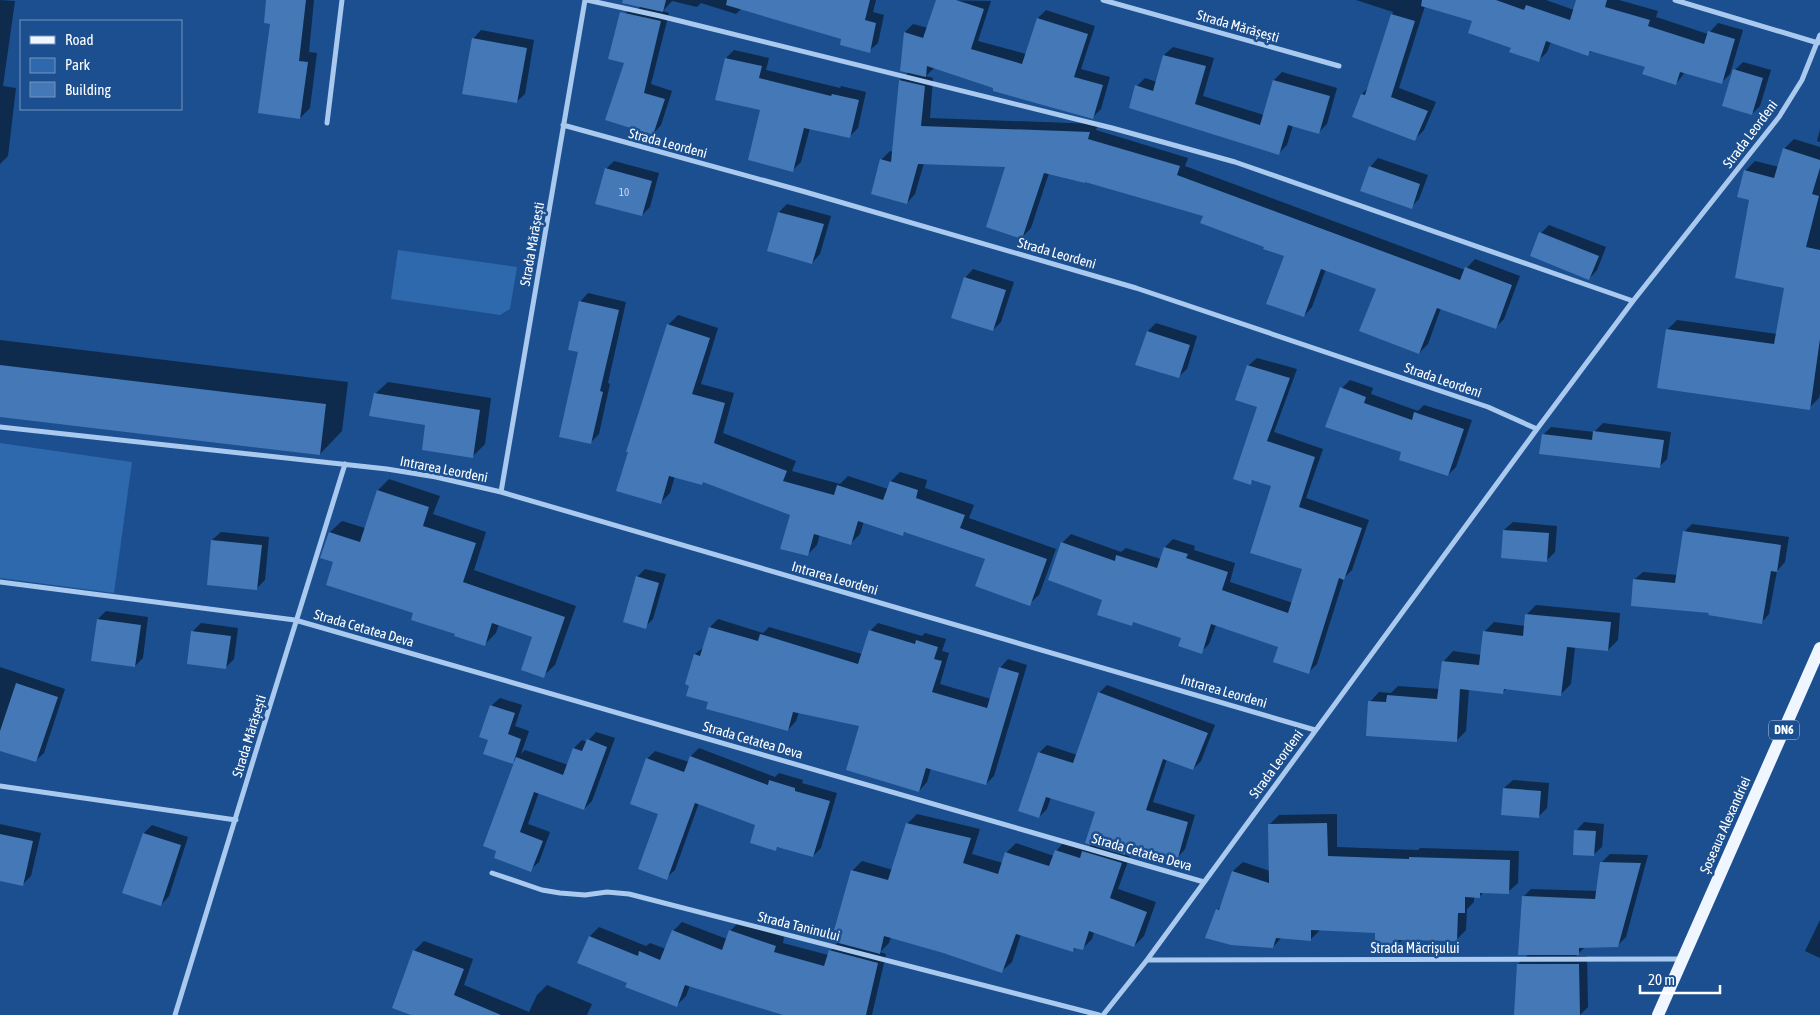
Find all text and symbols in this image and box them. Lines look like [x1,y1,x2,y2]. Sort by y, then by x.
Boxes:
street label: Strada Mărășești [1195,7,1281,45]
legend [20,20,182,110]
text: Road [65,31,94,48]
text: Park [65,56,90,73]
text: Building [65,81,111,98]
street label: Strada Leordeni [1719,97,1781,171]
street label: Strada Leordeni [627,125,709,161]
house number: 10 [619,186,629,198]
street label: Strada Mărășești [517,201,547,287]
street label: Strada Leordeni [1016,234,1098,272]
street label: Strada Leordeni [1402,359,1484,401]
street label: Intrarea Leordeni [399,453,489,485]
street label: Intrarea Leordeni [790,558,880,598]
street label: Strada Cetatea Deva [312,606,416,650]
street label: Intrarea Leordeni [1179,671,1269,711]
street label: Strada Mărășești [229,693,269,779]
street label: Strada Cetatea Deva [701,718,805,762]
road number: DN6 [1769,720,1799,740]
street label: Strada Leordeni [1246,727,1306,801]
street label: Șoseaua Alexandriei [1696,774,1754,876]
street label: Strada Cetatea Deva [1090,830,1194,874]
street label: Strada Taninului [756,908,842,944]
street label: Strada Măcrișului [1370,940,1460,956]
scale bar [1640,962,1720,994]
text: 20 m [1648,971,1675,988]

